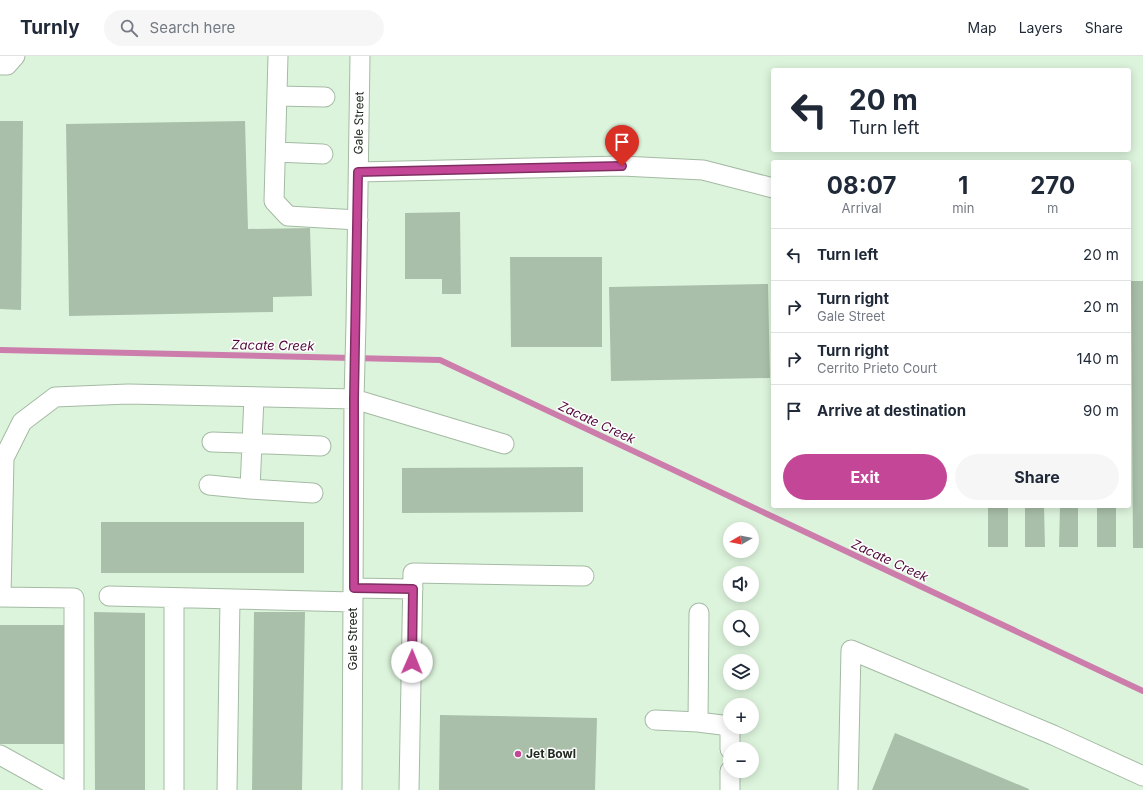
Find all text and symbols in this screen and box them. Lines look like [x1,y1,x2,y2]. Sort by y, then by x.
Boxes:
search box [104,10,384,46]
text: Turnly [20,16,80,39]
icon: search [118,17,140,39]
text: Search here [150,18,235,37]
text: Map [968,19,997,36]
text: Layers [1019,19,1063,36]
text: Share [1085,19,1123,36]
text: 20 m [849,83,918,117]
icon: left [783,84,835,136]
street label: Gale Street [350,91,367,155]
text: Turn left [849,117,919,138]
pin [605,125,639,166]
icon: arrive [611,131,633,153]
text: 08:07 [827,171,896,200]
text: 1 [958,171,968,200]
text: 270 [1030,171,1075,200]
text: Arrival [842,200,882,216]
text: min [952,200,974,216]
text: m [1047,200,1058,216]
icon: left [783,244,805,266]
text: Turn left [817,245,878,264]
text: 20 m [1083,245,1119,264]
text: Turn right [817,289,889,308]
icon: right [783,296,805,318]
text: 20 m [1083,297,1119,316]
text: Gale Street [817,308,885,324]
water label: Zacate Creek [231,336,316,354]
text: Turn right [817,341,889,360]
icon: right [783,348,805,370]
text: 140 m [1076,349,1119,368]
text: Cerrito Prieto Court [817,360,937,376]
water label: Zacate Creek [556,397,639,447]
icon: arrive [783,400,805,422]
text: Arrive at destination [817,401,966,420]
text: 90 m [1083,401,1119,420]
button: Exit [783,454,947,500]
button: Share [955,454,1119,500]
north arrow [723,522,759,558]
map controls [723,522,759,778]
water label: Zacate Creek [849,535,932,585]
button: sound [723,566,759,602]
street label: Gale Street [345,608,360,670]
button: search [723,610,759,646]
position arrow [391,641,433,683]
button: layers [723,654,759,690]
button: + [723,698,759,734]
button: − [723,742,759,778]
place label: Jet Bowl [526,746,576,761]
marker: Jet Bowl [513,749,523,759]

